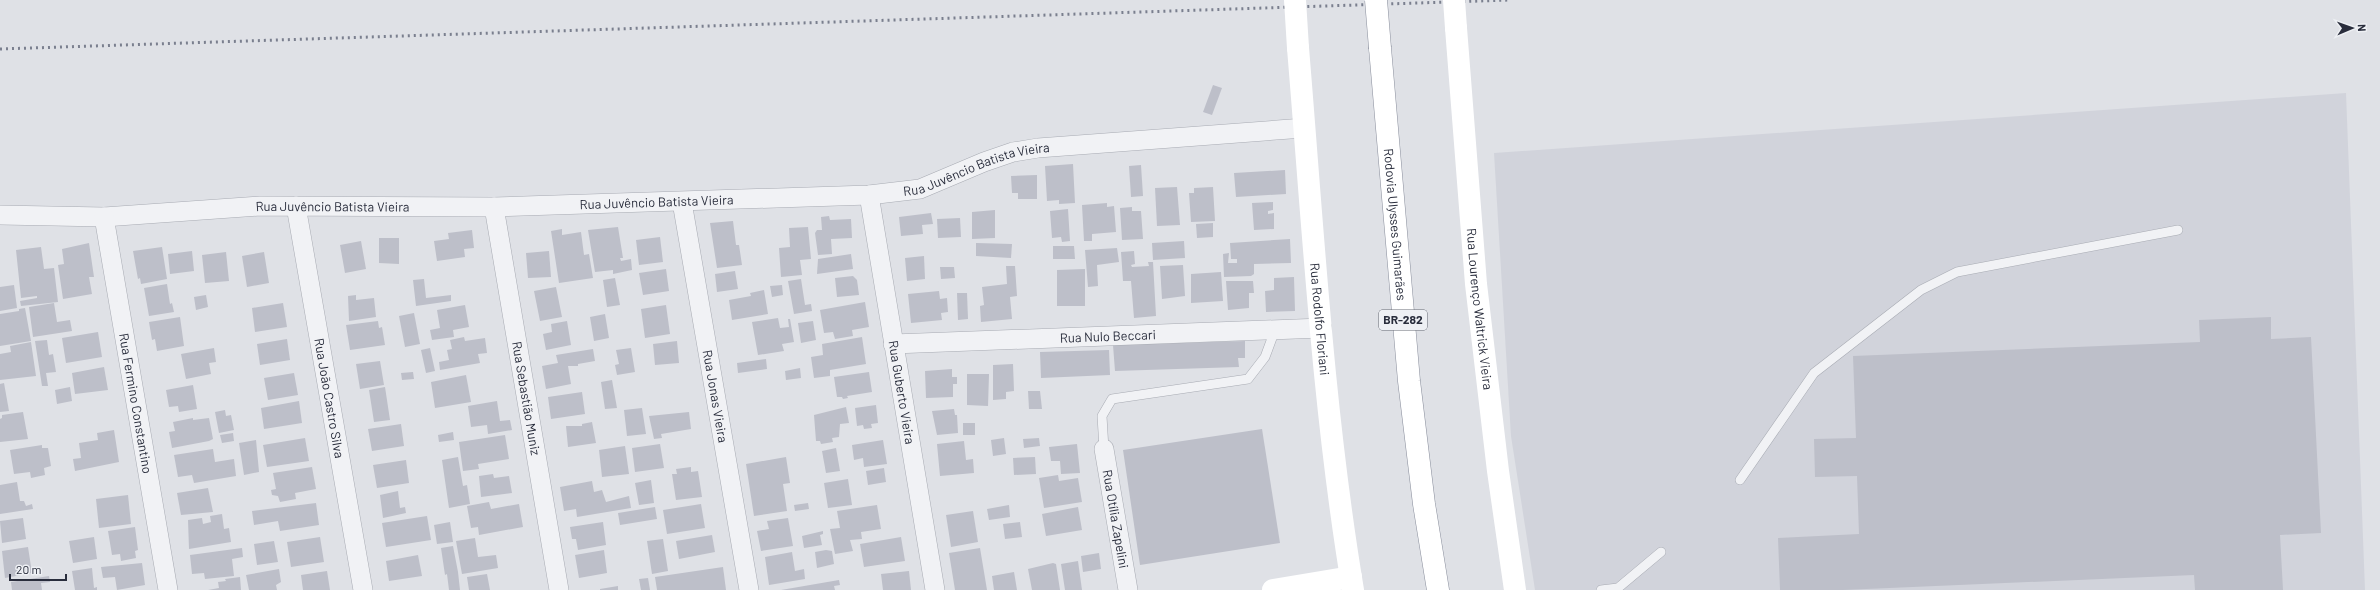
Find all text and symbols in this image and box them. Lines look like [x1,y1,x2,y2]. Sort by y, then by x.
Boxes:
north arrow [2332,8,2372,48]
text: N [2356,24,2369,32]
street label: Rua Juvêncio Batista Vieira [902,139,1050,199]
street label: Rodovia Ulysses Guimarães [1381,148,1410,301]
street label: Rua Juvêncio Batista Vieira [579,191,734,212]
street label: Rua Juvêncio Batista Vieira [255,198,410,215]
street label: Rua Lourenço Waltrick Vieira [1464,228,1496,391]
street label: Rua Rodolfo Floriani [1307,262,1333,376]
road number: BR-282 [1379,310,1427,330]
street label: Rua Nulo Beccari [1060,326,1156,346]
street label: Rua Fermino Constantino [116,332,156,475]
street label: Rua João Castro Silva [311,337,348,459]
street label: Rua Guberto Vieira [885,339,918,445]
street label: Rua Sebastião Muniz [509,340,544,457]
street label: Rua Jonas Vieira [700,348,731,444]
street label: Rua Otília Zapelini [1100,468,1132,570]
scale bar [10,556,66,582]
text: 20 m [16,562,42,576]

